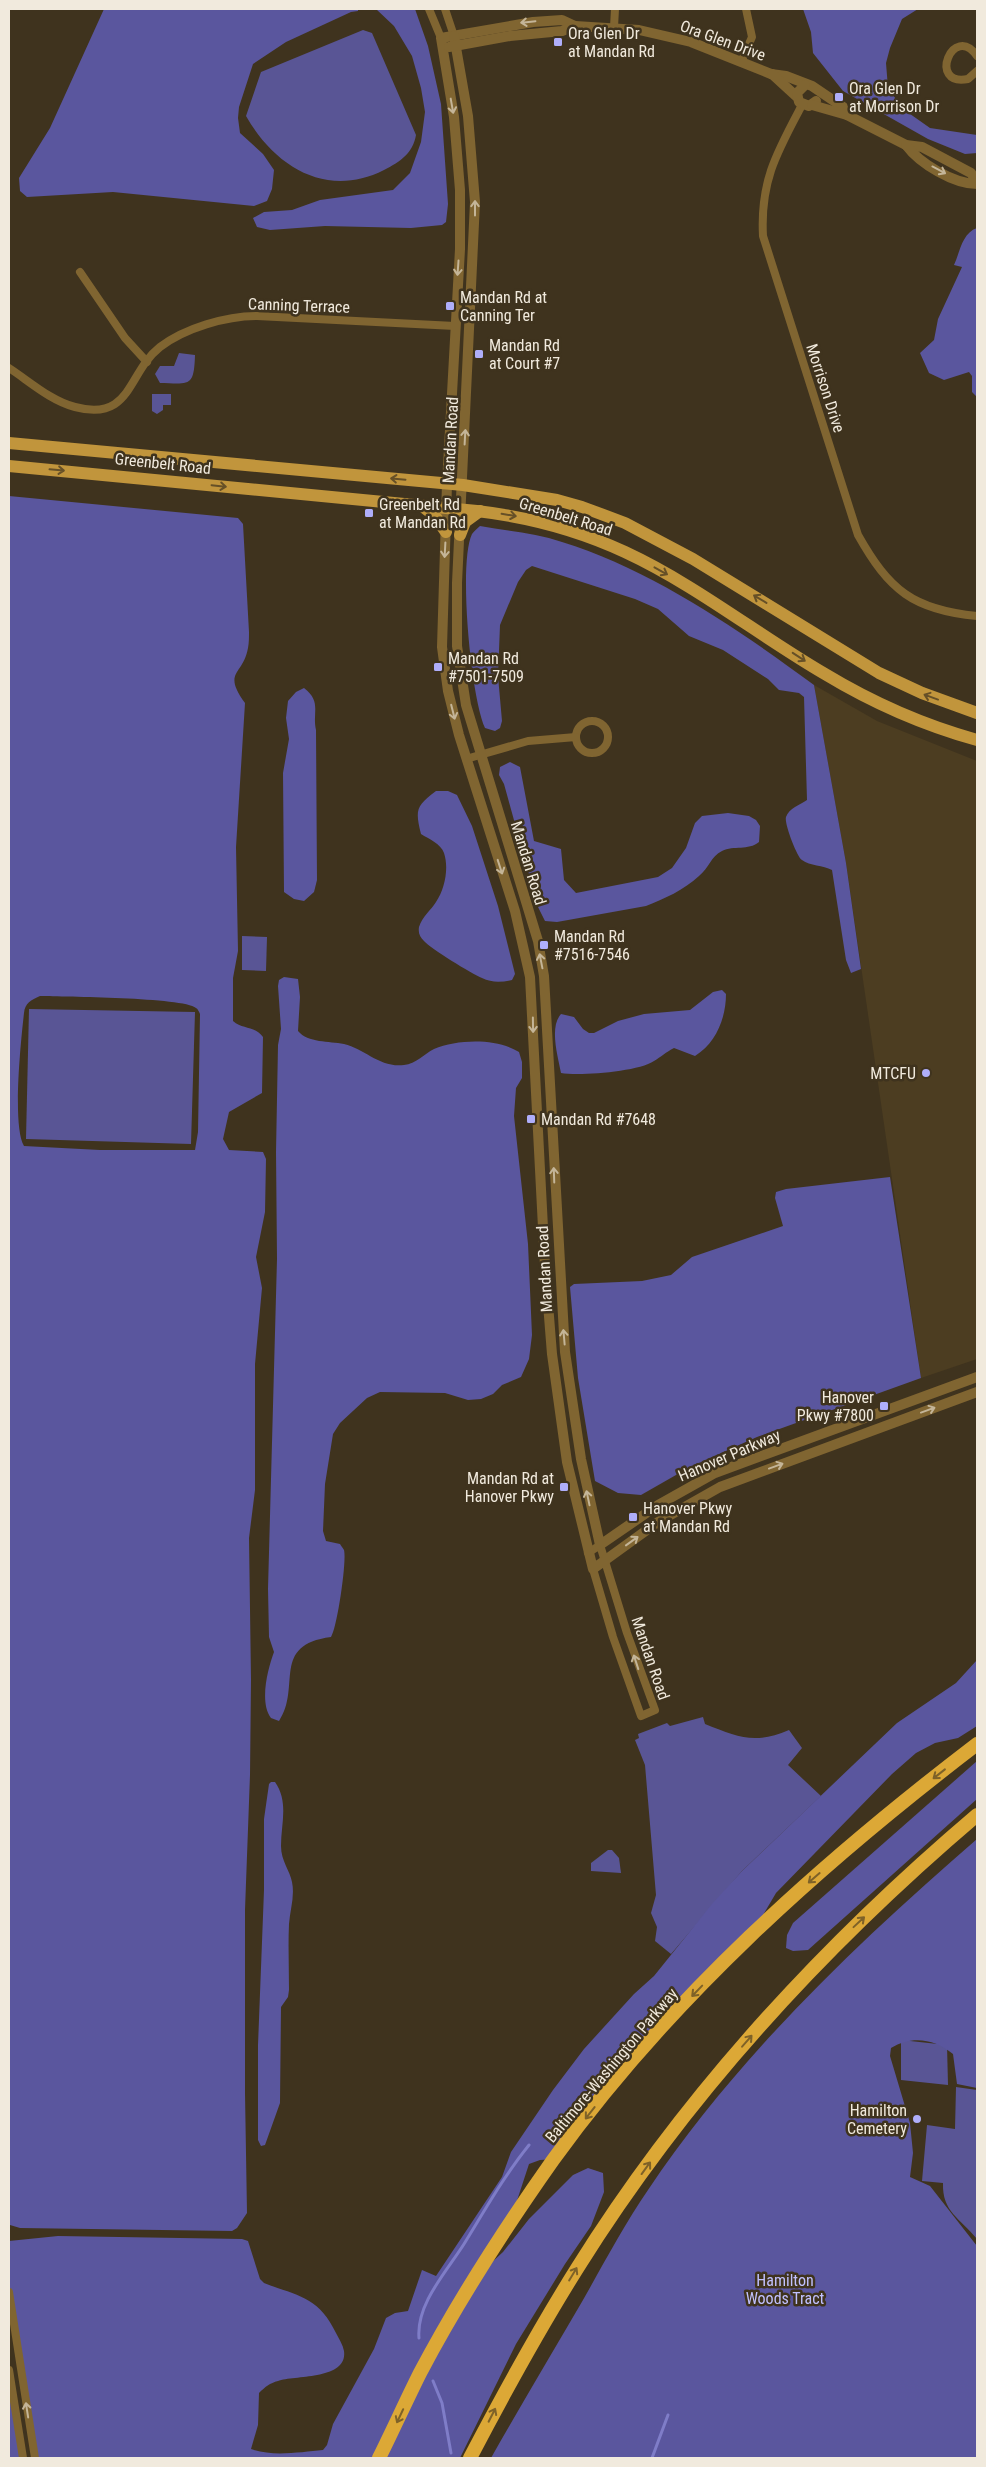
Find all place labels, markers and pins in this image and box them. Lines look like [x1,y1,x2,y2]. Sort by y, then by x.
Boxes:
place label: Ora Glen Dr at Mandan Rd [568,24,655,61]
marker: Ora Glen Dr at Mandan Rd [552,36,564,48]
place label: Ora Glen Dr at Morrison Dr [849,79,939,116]
marker: Ora Glen Dr at Morrison Dr [833,91,845,103]
place label: Mandan Rd at Canning Ter [460,288,547,325]
marker: Mandan Rd at Canning Ter [444,300,456,312]
place label: Mandan Rd at Court #7 [489,336,560,373]
marker: Mandan Rd at Court #7 [473,348,485,360]
place label: Greenbelt Rd at Mandan Rd [379,495,466,532]
marker: Greenbelt Rd at Mandan Rd [363,507,375,519]
place label: Mandan Rd #7501-7509 [448,649,524,686]
marker: Mandan Rd #7501-7509 [432,661,444,673]
place label: Mandan Rd #7516-7546 [554,927,630,964]
marker: Mandan Rd #7516-7546 [538,939,550,951]
place label: MTCFU [870,1064,916,1083]
marker: MTCFU [920,1067,932,1079]
place label: Mandan Rd #7648 [541,1110,656,1129]
marker: Mandan Rd #7648 [525,1113,537,1125]
place label: Hanover Pkwy #7800 [797,1388,874,1425]
marker: Hanover Pkwy #7800 [878,1400,890,1412]
place label: Mandan Rd at Hanover Pkwy [465,1469,554,1506]
marker: Mandan Rd at Hanover Pkwy [558,1481,570,1493]
place label: Hanover Pkwy at Mandan Rd [643,1499,733,1536]
marker: Hanover Pkwy at Mandan Rd [627,1511,639,1523]
place label: Hamilton Cemetery [847,2101,907,2138]
marker: Hamilton Cemetery [911,2113,923,2125]

